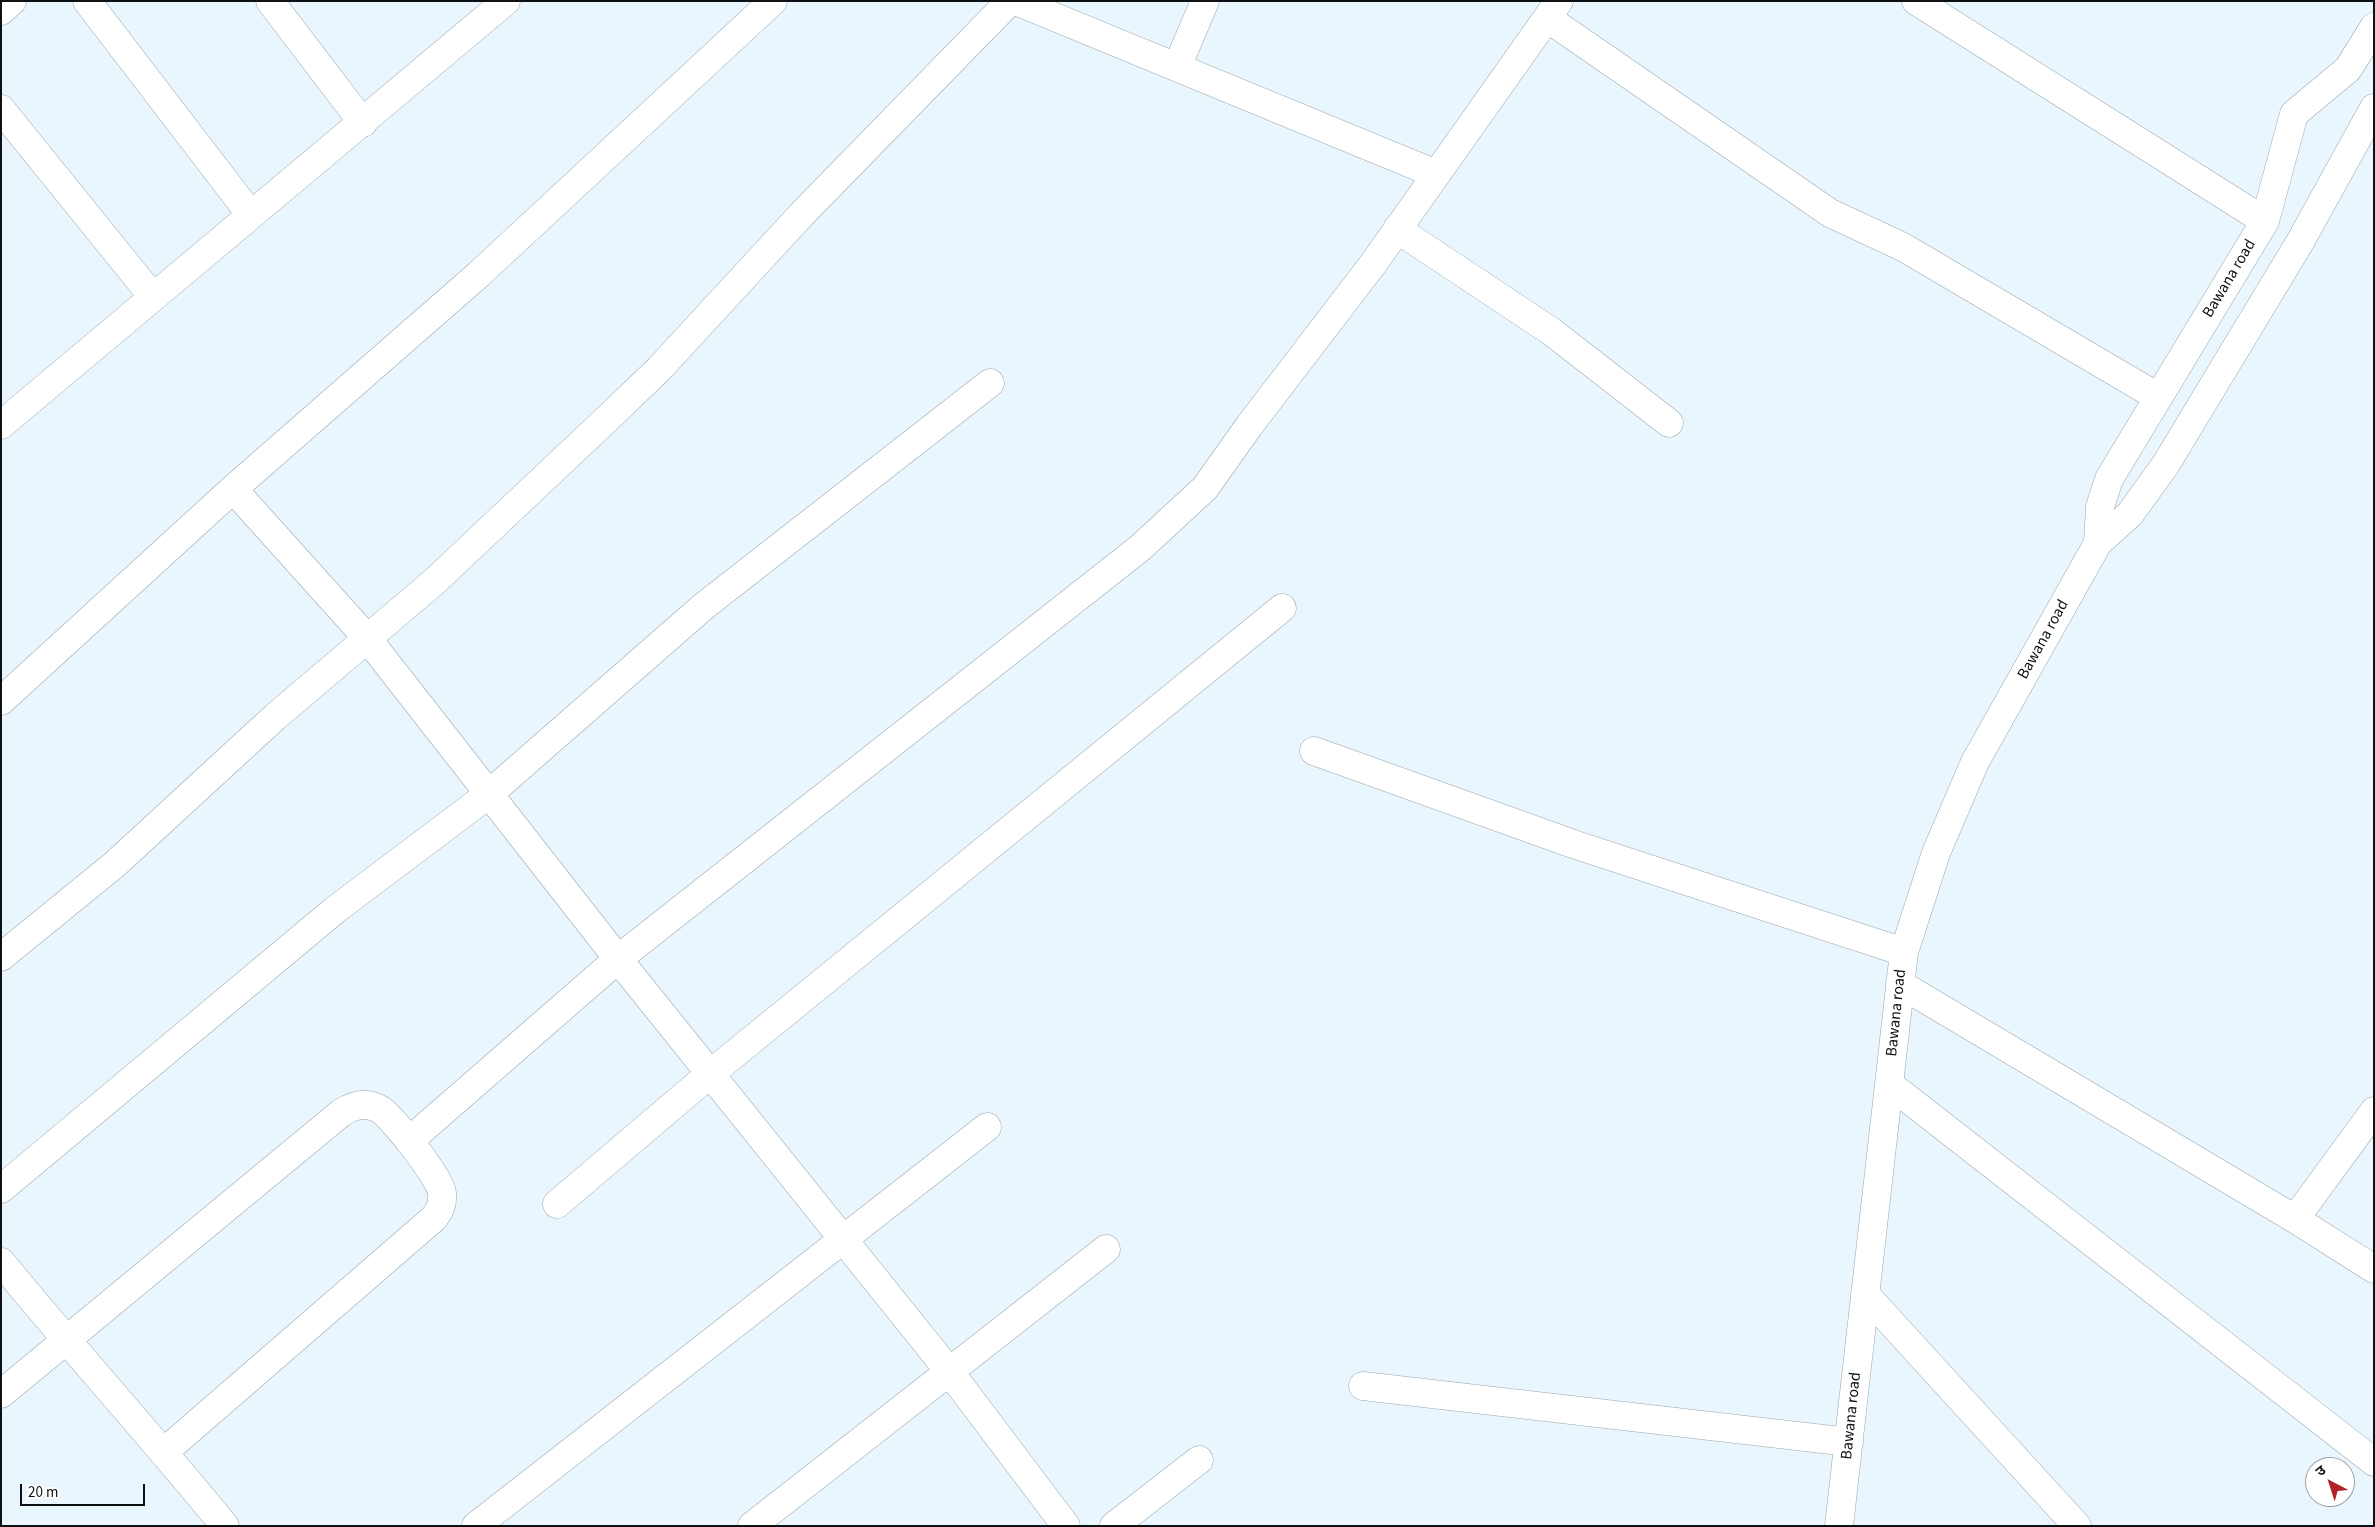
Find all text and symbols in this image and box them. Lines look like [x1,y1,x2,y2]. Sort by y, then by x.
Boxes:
street label: Bawana road [2199,236,2261,322]
street label: Bawana road [2014,597,2074,683]
street label: Bawana road [1883,968,1911,1058]
street label: Bawana road [1838,1371,1866,1461]
north arrow [2305,1457,2355,1507]
text: उ [2311,1461,2331,1482]
scale bar [22,1474,148,1506]
text: 20 m [28,1482,58,1503]

